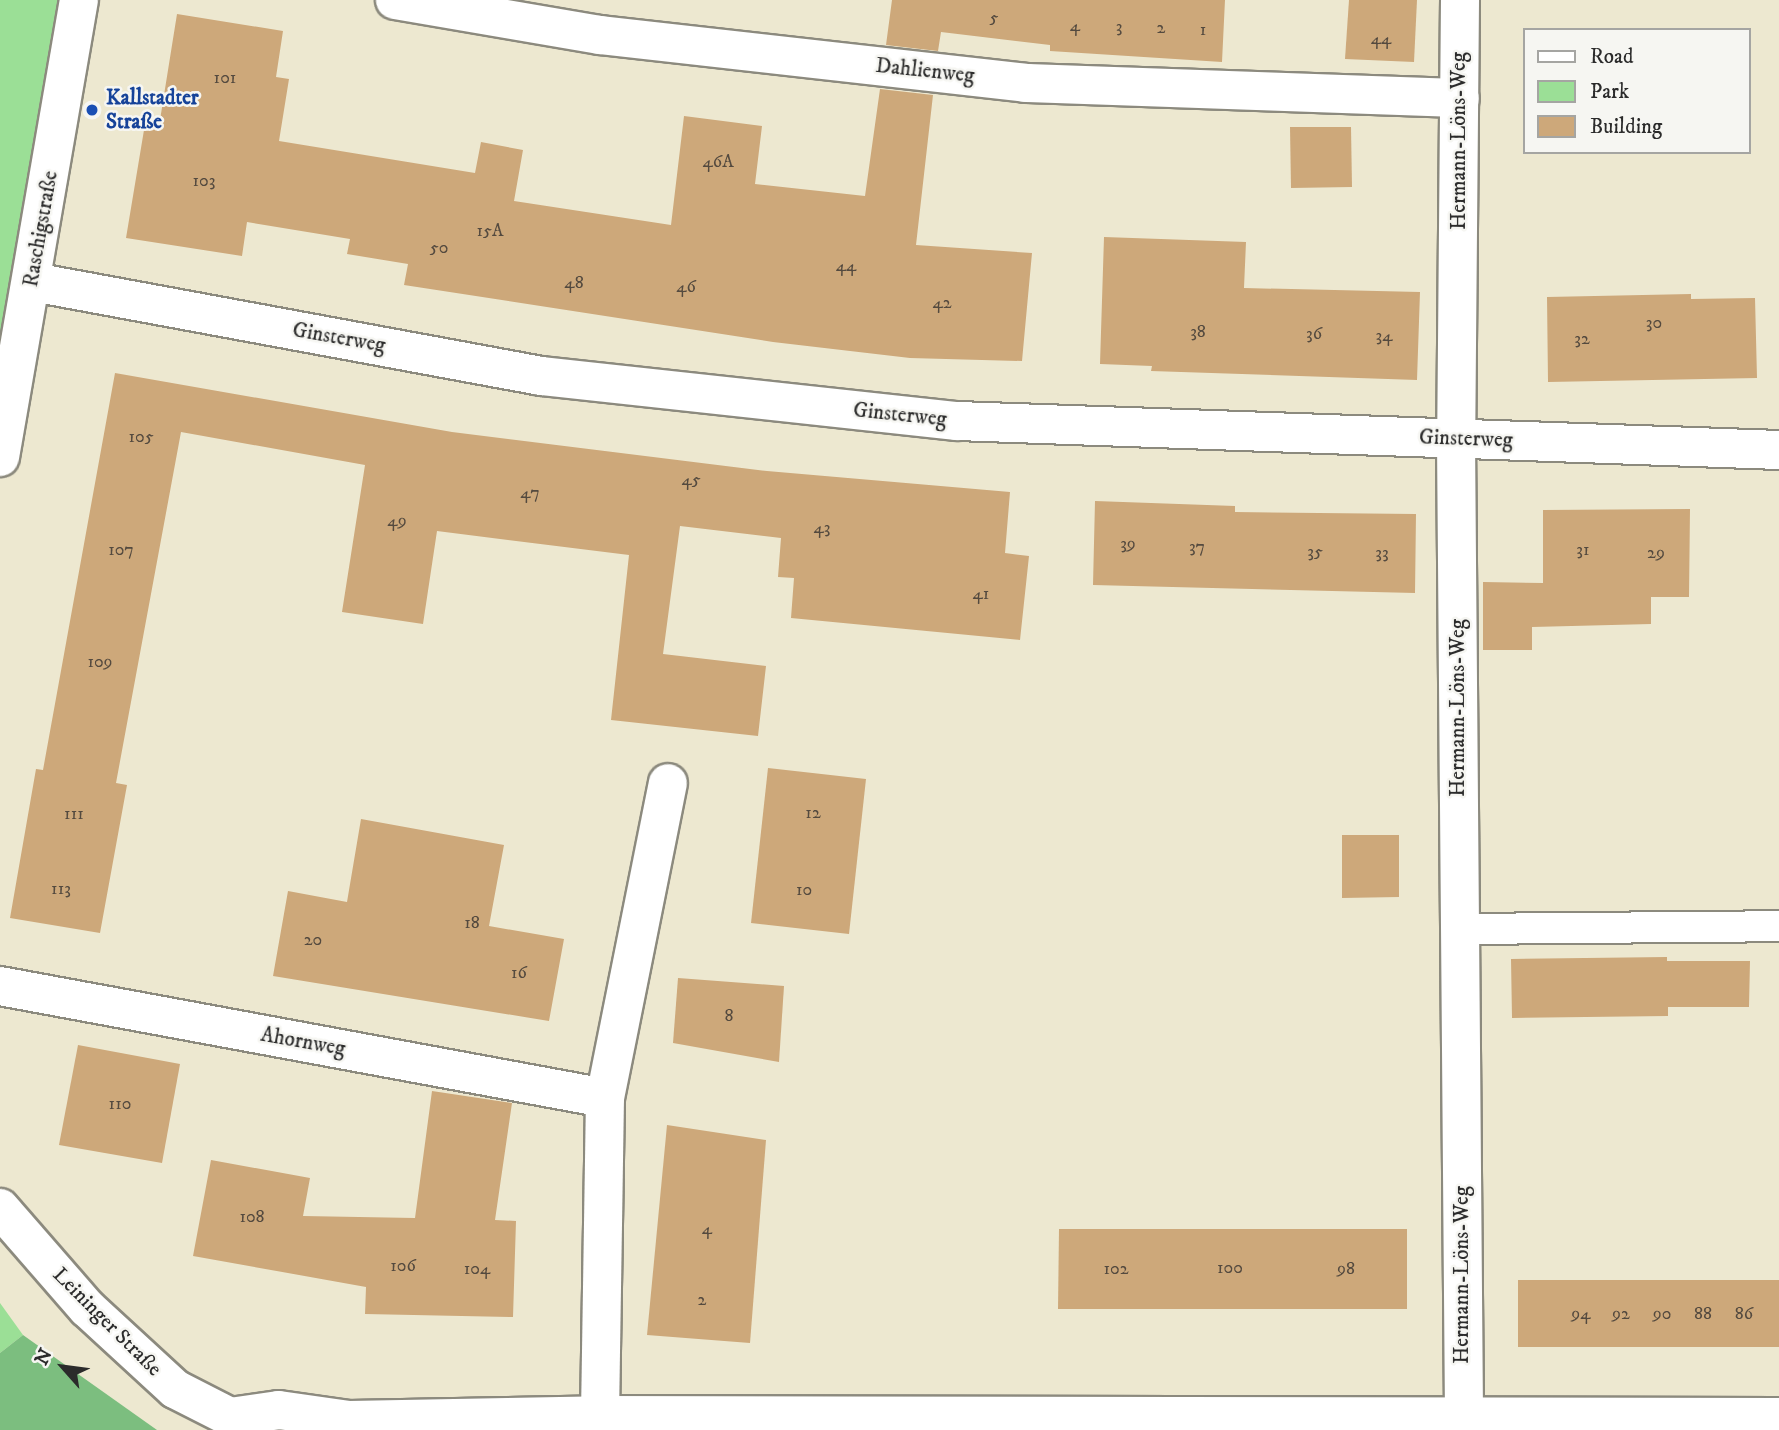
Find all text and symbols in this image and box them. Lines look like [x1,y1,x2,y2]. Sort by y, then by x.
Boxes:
house number: 5 [990,7,998,29]
house number: 4 [1070,15,1080,37]
house number: 3 [1116,16,1122,38]
house number: 2 [1157,17,1165,39]
house number: 1 [1200,19,1206,41]
house number: 44 [1371,28,1391,50]
legend [1524,28,1751,154]
text: Road [1590,44,1634,70]
street label: Hermann-Löns-Weg [1446,52,1472,230]
street label: Dahlienweg [874,53,976,89]
house number: 101 [214,67,236,89]
text: Park [1590,79,1629,105]
place label: Kallstadter Straße [106,85,199,135]
marker: Kallstadter Straße [84,102,100,118]
text: Building [1590,114,1662,140]
house number: 46A [702,151,734,173]
street label: Raschigstraße [18,169,64,289]
house number: 103 [193,170,215,192]
house number: 15A [477,220,503,242]
house number: 50 [430,237,448,259]
house number: 44 [836,255,856,277]
house number: 48 [564,272,584,294]
house number: 46 [676,276,696,298]
house number: 42 [932,292,952,314]
house number: 30 [1646,312,1662,334]
street label: Ginsterweg [291,317,387,359]
house number: 38 [1190,321,1206,343]
house number: 36 [1306,323,1322,345]
house number: 34 [1375,325,1393,347]
house number: 32 [1574,328,1590,350]
street label: Ginsterweg [852,398,948,432]
street label: Ginsterweg [1419,425,1513,453]
house number: 105 [128,426,154,448]
house number: 45 [681,469,701,491]
house number: 47 [520,482,540,504]
house number: 49 [387,510,407,532]
house number: 43 [813,517,831,539]
house number: 39 [1120,533,1136,555]
house number: 37 [1189,536,1205,558]
house number: 107 [108,539,134,561]
house number: 31 [1576,539,1590,561]
house number: 35 [1307,541,1323,563]
house number: 33 [1375,542,1389,564]
house number: 29 [1647,542,1665,564]
house number: 41 [973,583,989,605]
street label: Hermann-Löns-Weg [1445,619,1471,797]
house number: 109 [87,651,113,673]
house number: 12 [805,802,821,824]
house number: 111 [64,803,84,825]
house number: 113 [51,878,71,900]
house number: 10 [796,879,812,901]
house number: 18 [464,912,480,934]
house number: 20 [304,929,322,951]
house number: 16 [511,962,527,984]
house number: 8 [724,1005,734,1027]
street label: Ahornweg [259,1022,347,1062]
house number: 110 [109,1093,131,1115]
street label: Hermann-Löns-Weg [1449,1186,1475,1364]
house number: 108 [239,1206,265,1228]
house number: 4 [702,1218,712,1240]
house number: 106 [390,1255,416,1277]
house number: 100 [1217,1257,1243,1279]
house number: 104 [464,1258,490,1280]
house number: 102 [1103,1258,1129,1280]
house number: 98 [1337,1258,1355,1280]
street label: Leininger Straße [47,1262,167,1382]
house number: 2 [698,1289,706,1311]
house number: 94 [1571,1303,1591,1325]
house number: 92 [1612,1303,1630,1325]
house number: 90 [1653,1303,1671,1325]
house number: 88 [1694,1303,1712,1325]
house number: 86 [1735,1303,1753,1325]
north arrow [28,1332,98,1402]
text: N [30,1345,58,1369]

